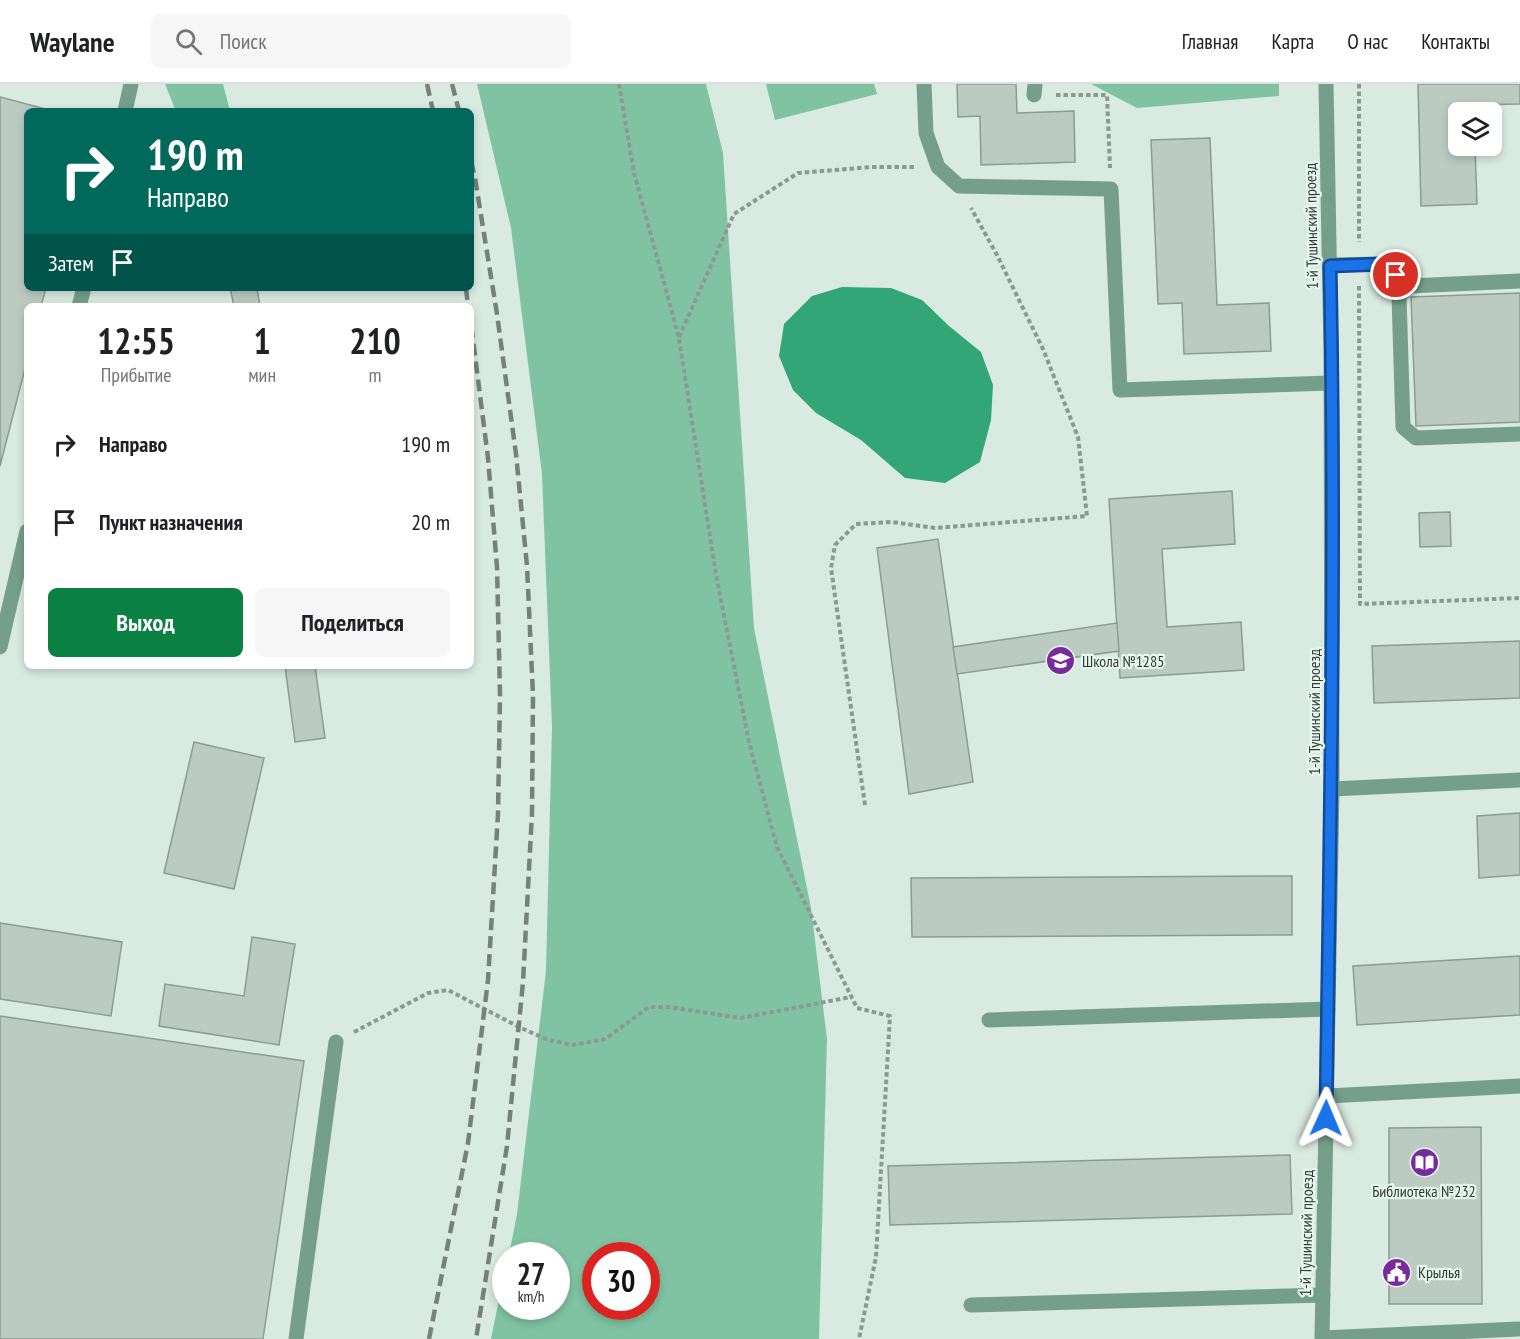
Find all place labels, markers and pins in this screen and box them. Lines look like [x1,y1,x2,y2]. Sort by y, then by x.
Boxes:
pin [1370,249,1421,300]
school or university icon: Школа №1285 [1045,645,1077,677]
place label: Школа №1285 [1082,651,1164,671]
library icon: Библиотека №232 [1408,1147,1440,1179]
place label: Библиотека №232 [1372,1181,1476,1201]
public building icon: Крылья [1381,1256,1413,1288]
place label: Крылья [1418,1262,1460,1282]

